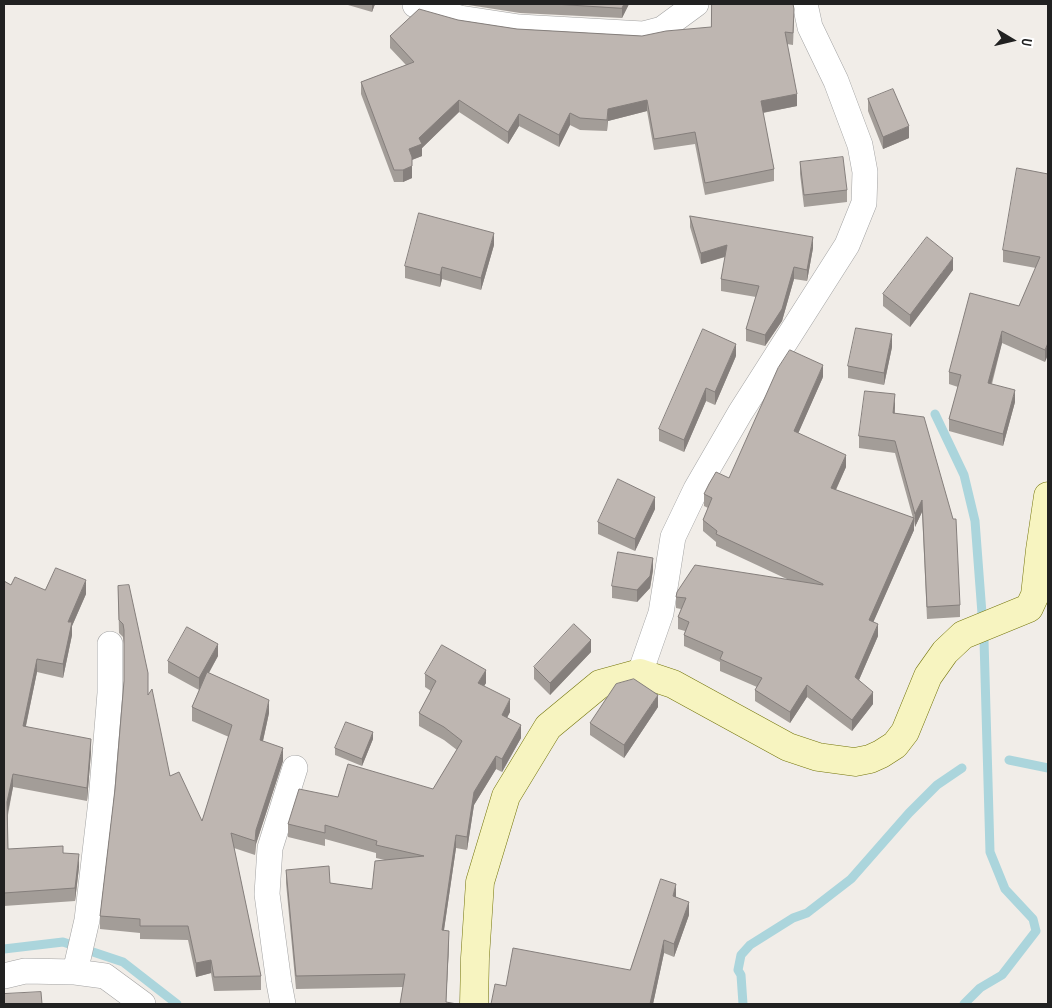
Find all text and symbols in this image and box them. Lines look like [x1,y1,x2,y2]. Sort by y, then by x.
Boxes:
north arrow [987,15,1037,65]
text: U [1017,37,1036,47]

